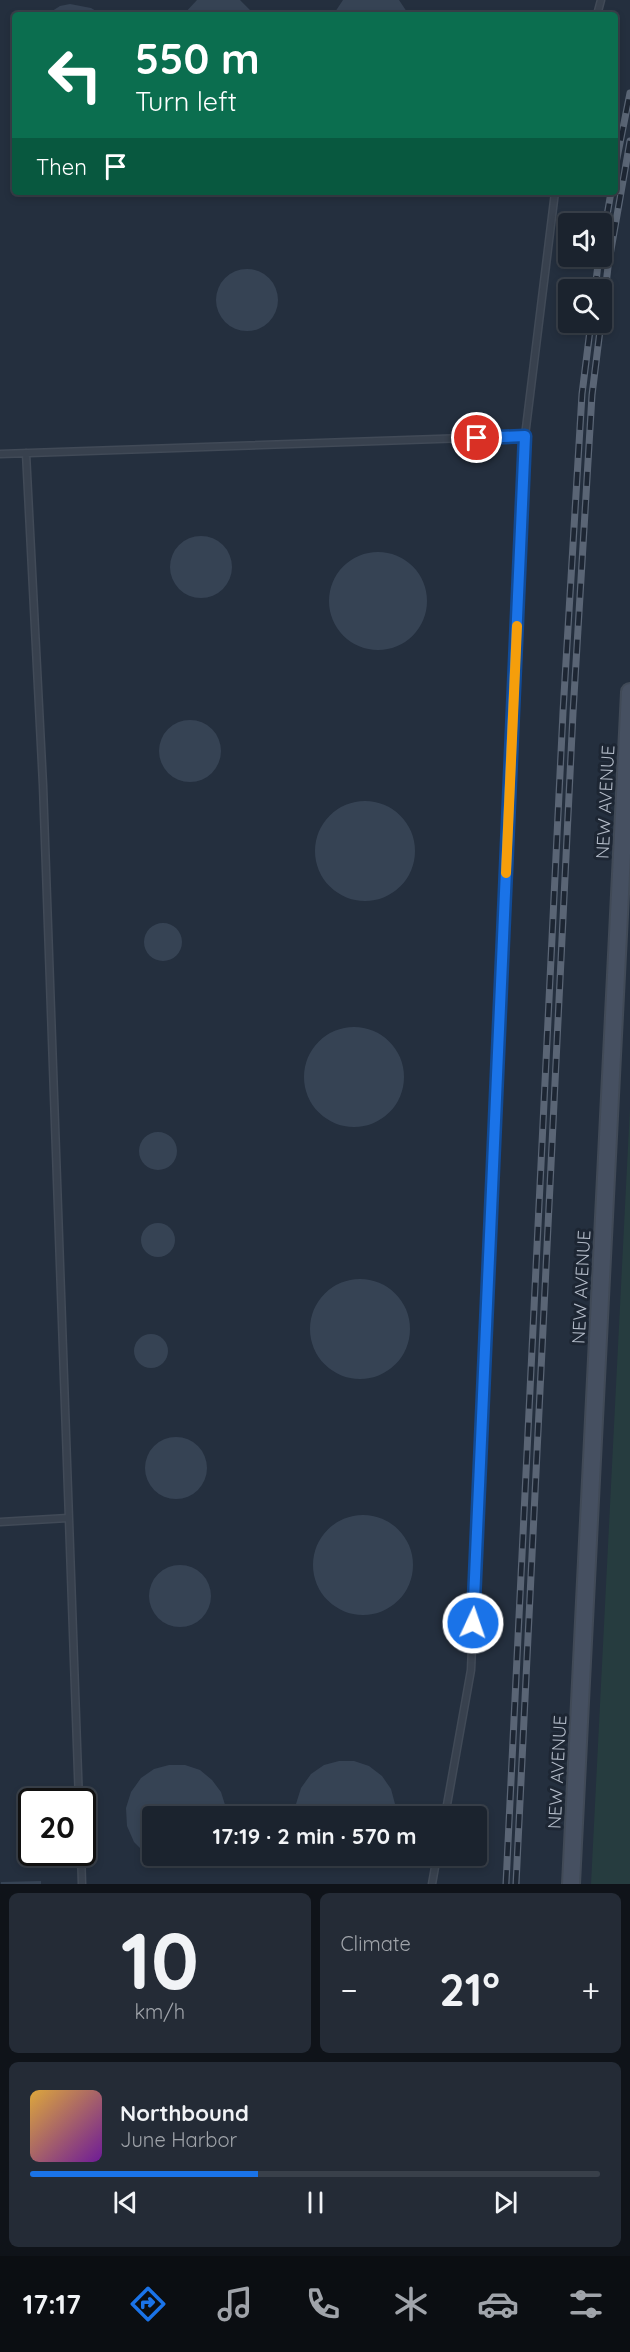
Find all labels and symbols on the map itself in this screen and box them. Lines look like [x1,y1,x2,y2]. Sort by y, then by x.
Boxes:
pin [451,412,502,463]
street label: NEW AVENUE [591,744,619,860]
street label: NEW AVENUE [567,1229,595,1345]
position arrow [441,1591,505,1655]
street label: NEW AVENUE [543,1714,571,1830]
speed limit sign: 20 [18,1788,96,1866]

